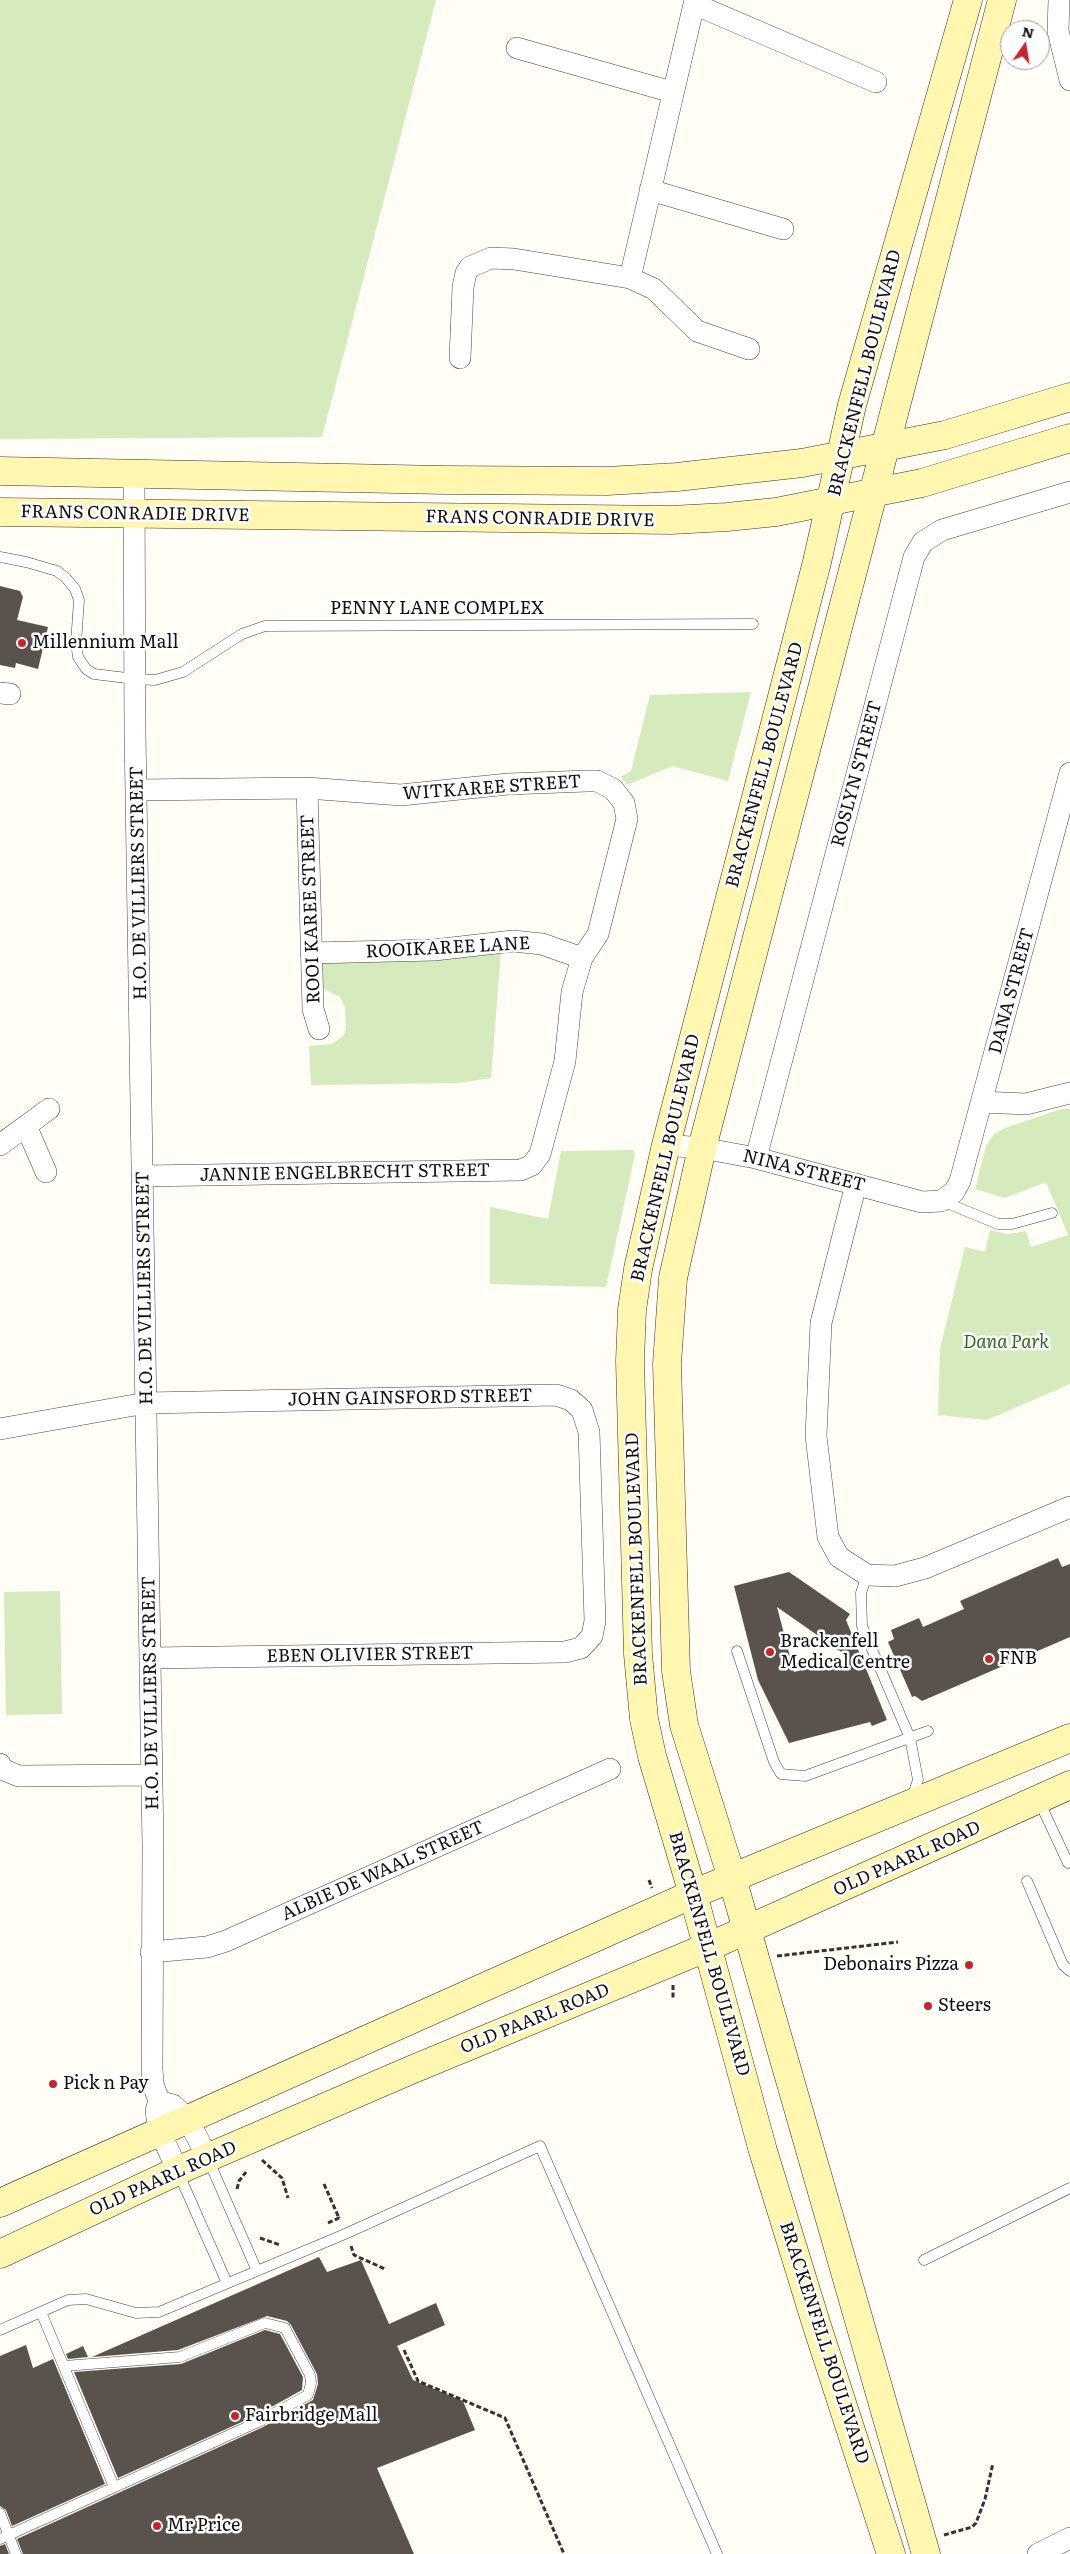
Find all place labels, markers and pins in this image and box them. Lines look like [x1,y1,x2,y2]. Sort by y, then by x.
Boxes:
place label: Millennium Mall [32,632,178,654]
marker: Millennium Mall [16,637,28,649]
place label: Brackenfell Medical Centre [780,1631,910,1674]
marker: Brackenfell Medical Centre [764,1646,776,1658]
place label: FNB [999,1648,1037,1670]
marker: FNB [983,1653,995,1665]
place label: Debonairs Pizza [823,1954,959,1976]
marker: Debonairs Pizza [963,1959,975,1971]
place label: Steers [938,1995,991,2017]
marker: Steers [922,2000,934,2012]
place label: Pick n Pay [63,2073,149,2095]
marker: Pick n Pay [47,2078,59,2090]
place label: Fairbridge Mall [245,2405,378,2427]
marker: Fairbridge Mall [229,2410,241,2422]
place label: Mr Price [167,2515,240,2537]
marker: Mr Price [151,2520,163,2532]

